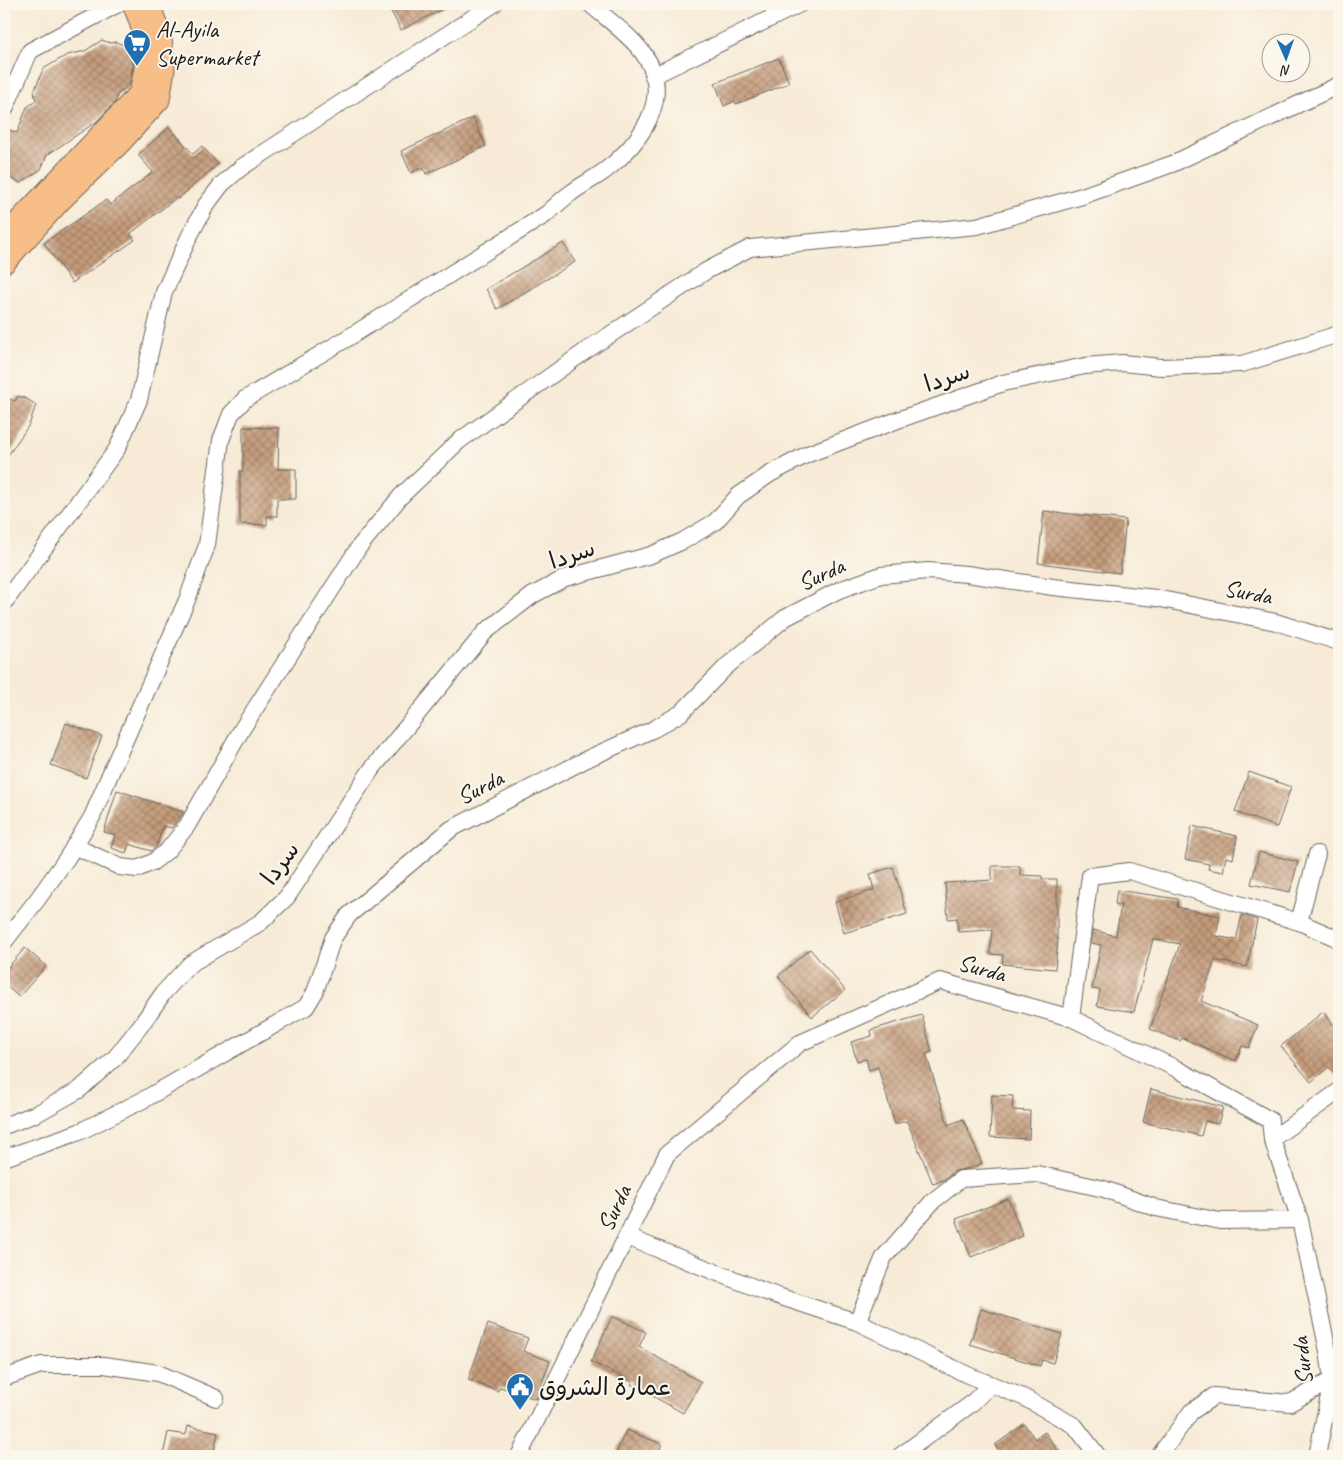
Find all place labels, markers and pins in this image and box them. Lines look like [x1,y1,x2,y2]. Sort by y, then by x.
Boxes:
place label: Al-Ayila Supermarket [156,14,261,72]
supermarket icon: Al-Ayila Supermarket [122,28,152,67]
public building icon: عمارة الشروق [505,1372,535,1411]
place label: عمارة الشروق [539,1372,672,1402]

